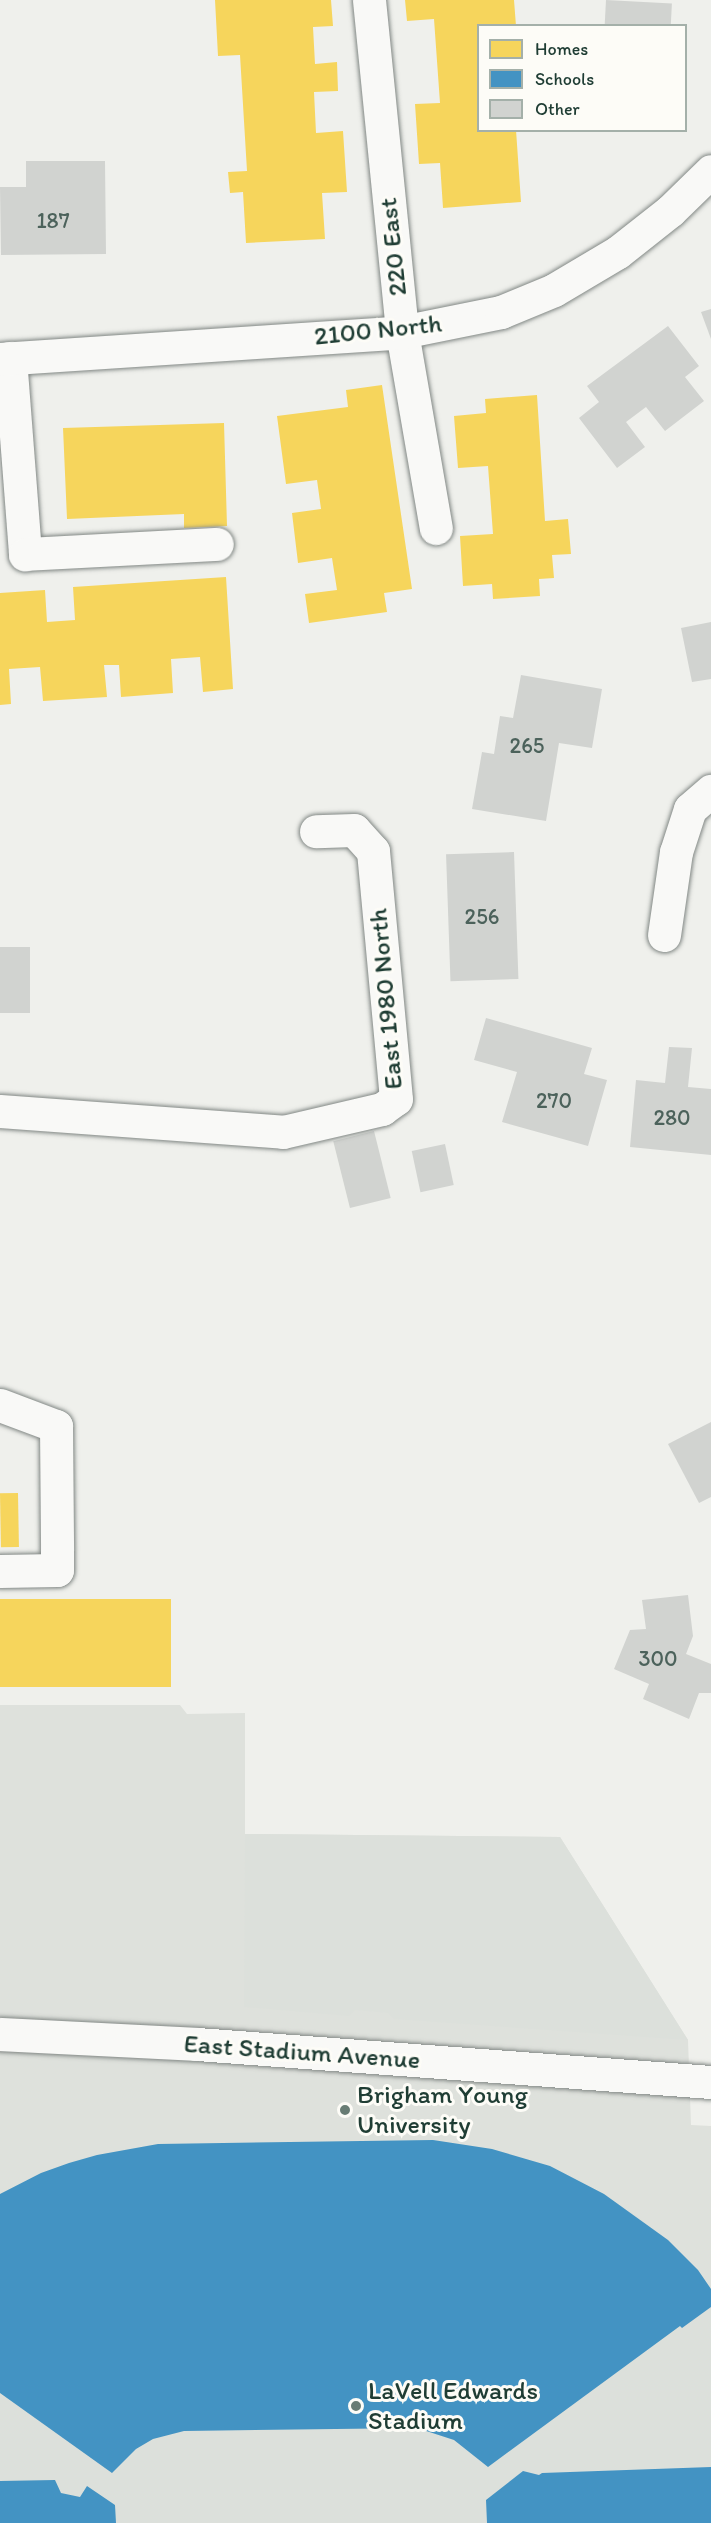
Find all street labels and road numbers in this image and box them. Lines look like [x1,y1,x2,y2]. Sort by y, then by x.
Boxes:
street label: 220 East [372,196,414,298]
street label: 2100 North [313,308,443,352]
street label: East 1980 North [363,907,409,1091]
street label: East Stadium Avenue [183,2028,421,2076]

